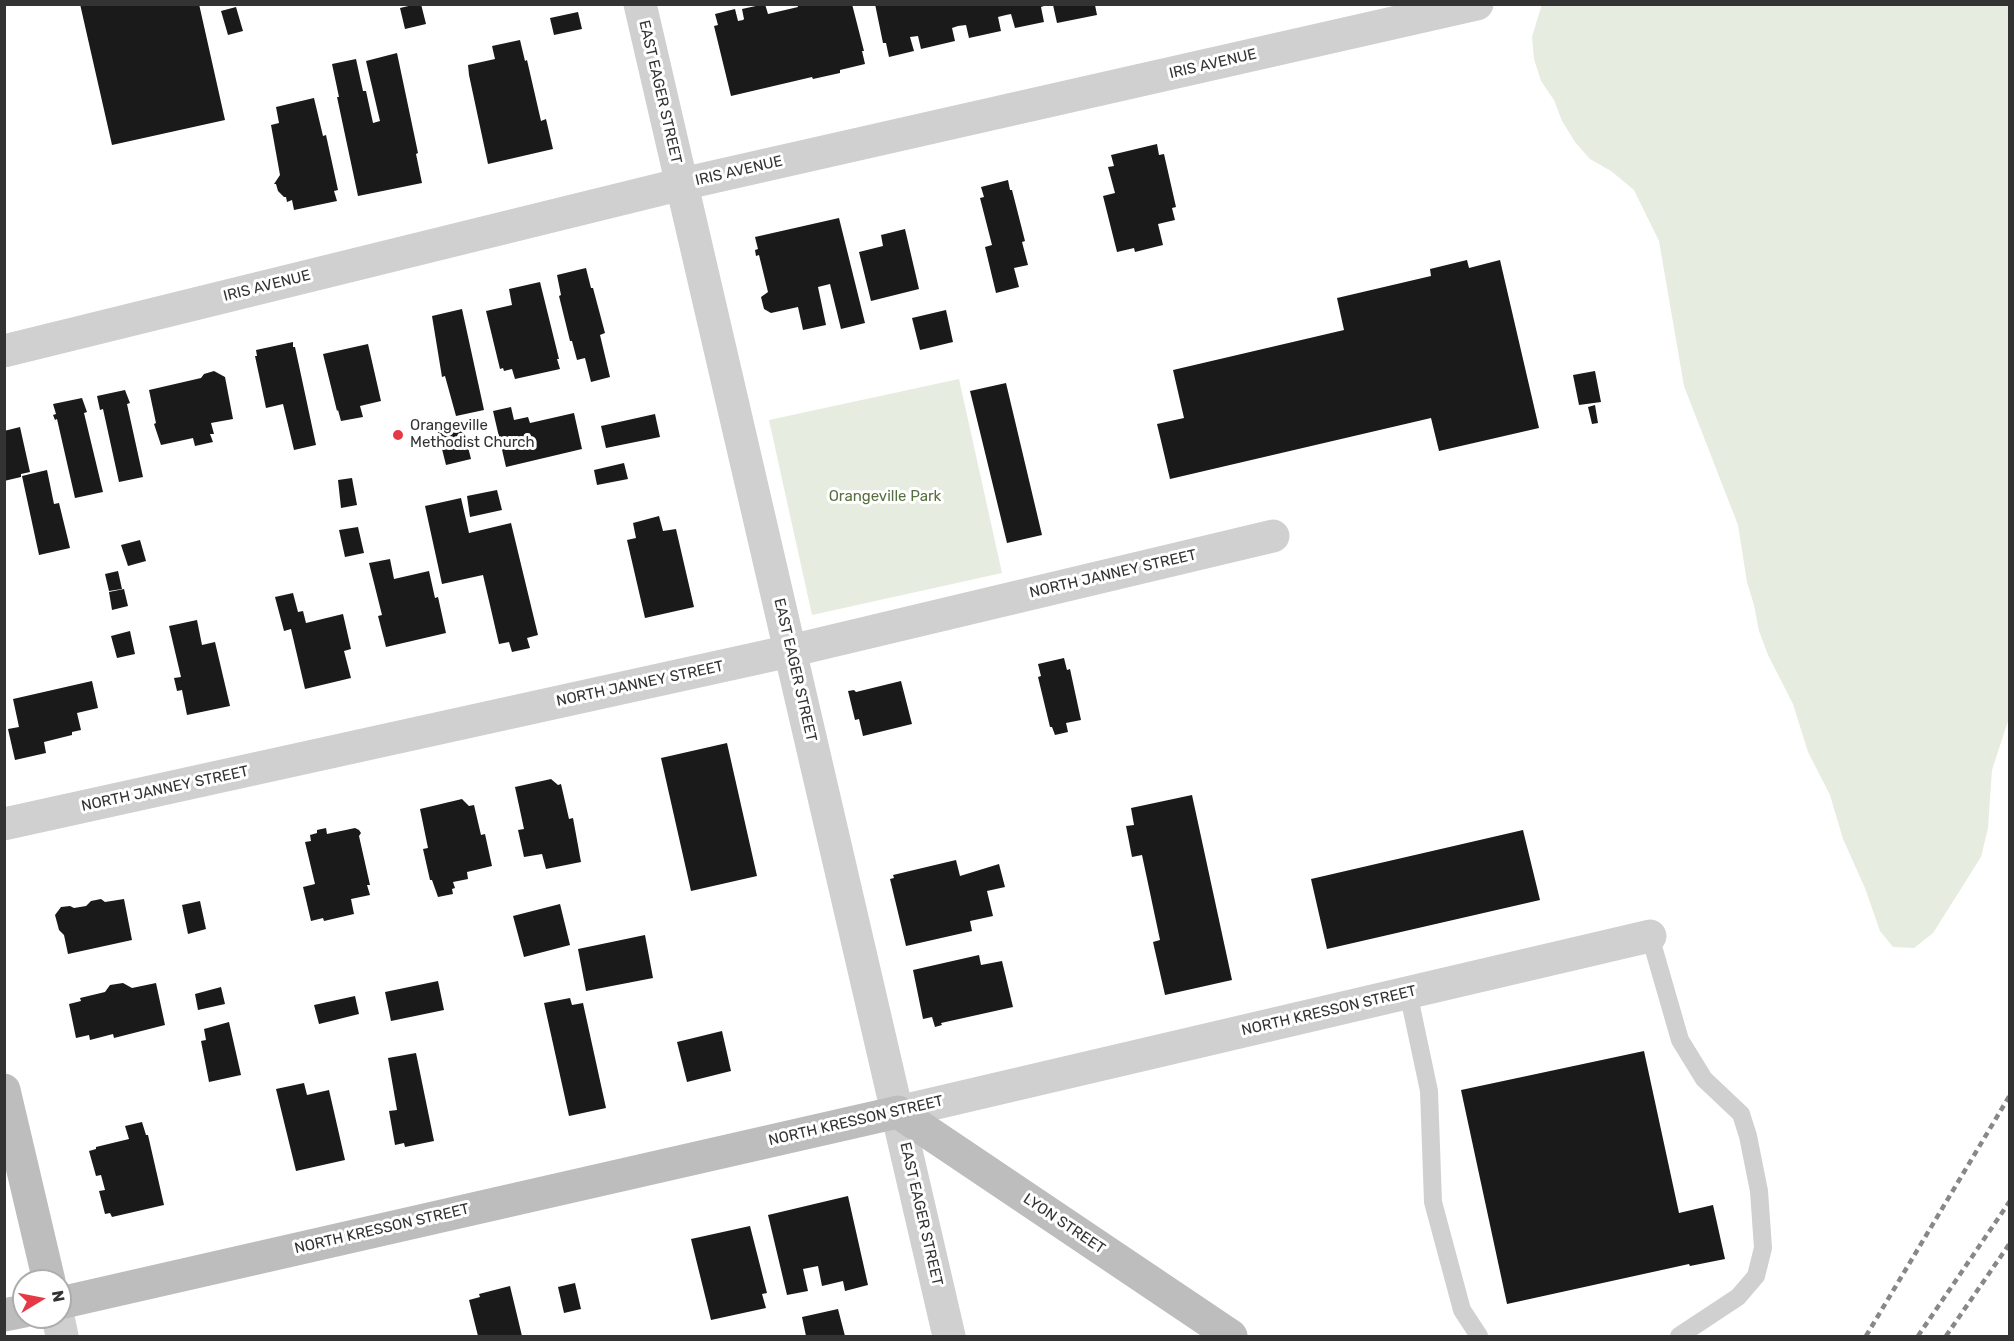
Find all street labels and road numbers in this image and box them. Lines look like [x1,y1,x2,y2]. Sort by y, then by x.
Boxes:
street label: EAST EAGER STREET [635,18,685,166]
street label: IRIS AVENUE [1167,45,1259,83]
street label: IRIS AVENUE [693,152,785,190]
street label: IRIS AVENUE [222,266,312,306]
street label: NORTH JANNEY STREET [1028,546,1198,602]
street label: EAST EAGER STREET [770,596,820,744]
street label: NORTH JANNEY STREET [555,657,725,711]
street label: NORTH JANNEY STREET [80,762,250,816]
street label: NORTH KRESSON STREET [1240,982,1418,1040]
street label: NORTH KRESSON STREET [767,1092,945,1150]
street label: EAST EAGER STREET [896,1140,946,1288]
street label: LYON STREET [1020,1190,1108,1258]
street label: NORTH KRESSON STREET [293,1200,471,1258]

